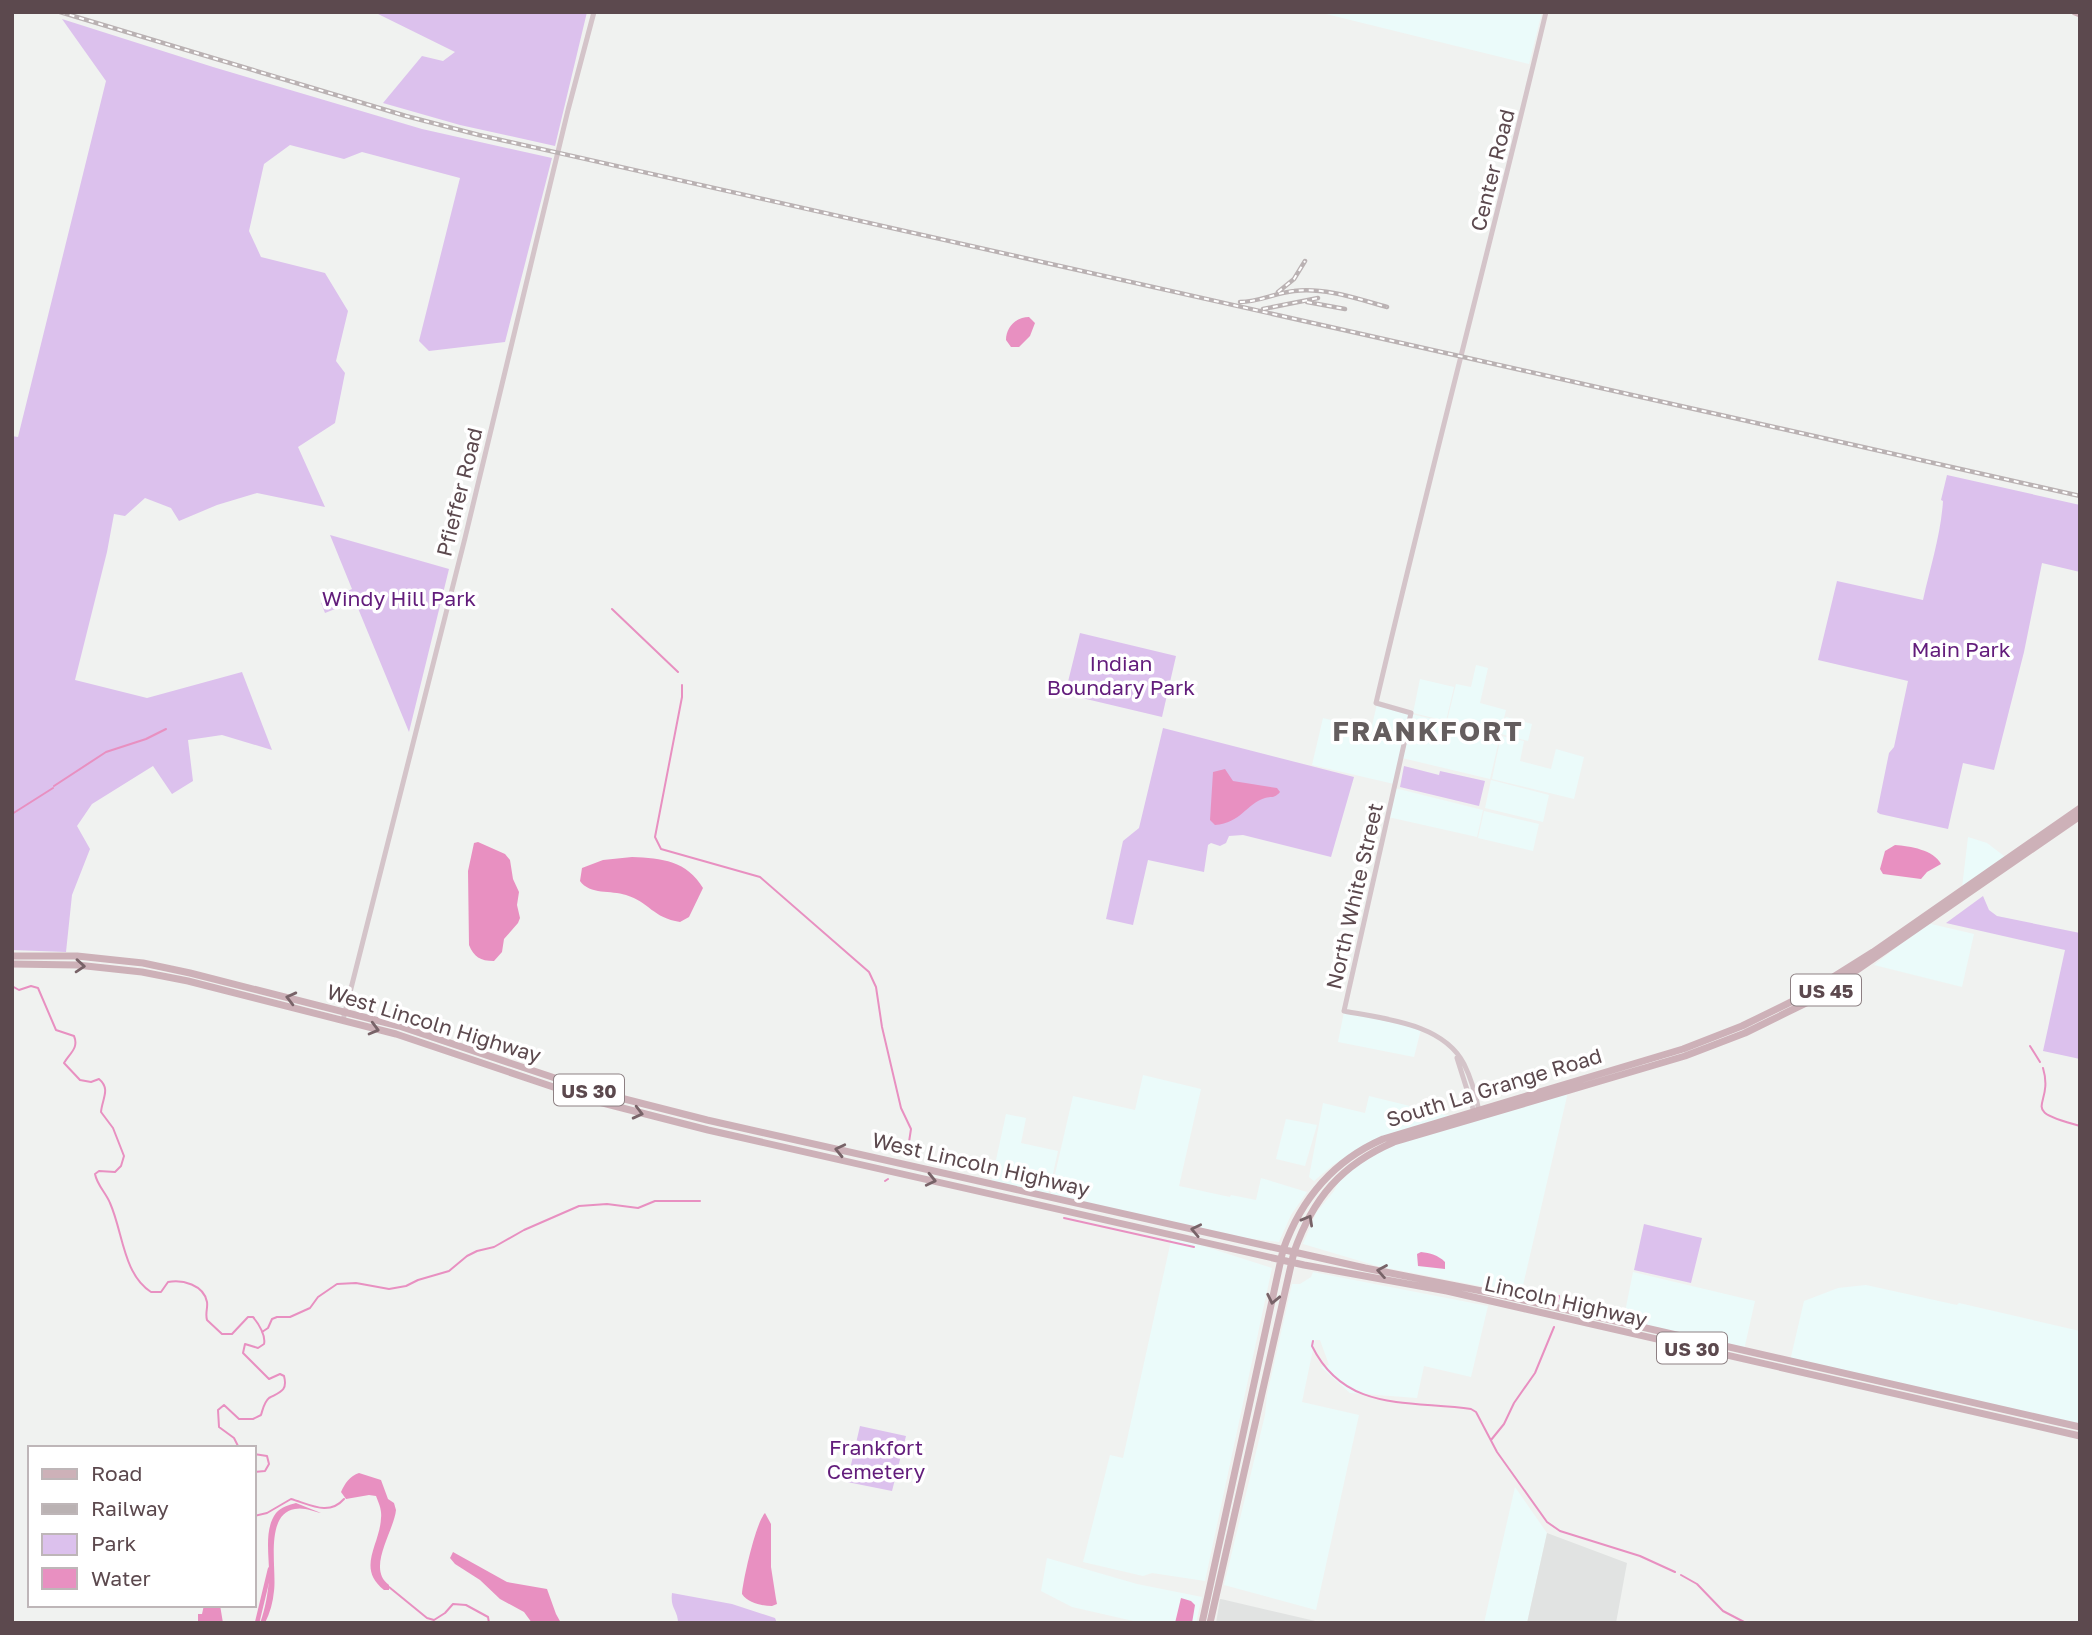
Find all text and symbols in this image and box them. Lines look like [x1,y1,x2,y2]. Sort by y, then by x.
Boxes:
street label: Center Road [1464,106,1520,234]
street label: Pfieffer Road [430,425,488,559]
park label: Windy Hill Park [322,585,476,611]
park label: Main Park [1911,636,2011,662]
park label: Indian Boundary Park [1047,650,1195,700]
district label: FRANKFORT [1332,714,1524,747]
street label: North White Street [1320,800,1388,992]
one-way arrow [75,958,86,973]
road number: US 45 [1791,974,1861,1006]
street label: West Lincoln Highway [324,978,545,1068]
one-way arrow [285,992,297,1006]
one-way arrow [368,1021,380,1035]
street label: South La Grange Road [1383,1042,1605,1132]
road number: US 30 [554,1074,624,1106]
one-way arrow [632,1105,644,1119]
street label: West Lincoln Highway [870,1126,1093,1202]
one-way arrow [834,1144,846,1159]
one-way arrow [925,1172,937,1186]
one-way arrow [1300,1215,1313,1227]
one-way arrow [1190,1224,1202,1239]
one-way arrow [1376,1264,1388,1279]
street label: Lincoln Highway [1482,1270,1650,1332]
one-way arrow [1266,1293,1281,1305]
road number: US 30 [1657,1332,1727,1364]
park label: Frankfort Cemetery [827,1434,925,1484]
legend [28,1446,256,1607]
text: Road [91,1460,142,1486]
text: Railway [91,1495,169,1521]
text: Park [91,1530,137,1556]
text: Water [91,1565,151,1591]

